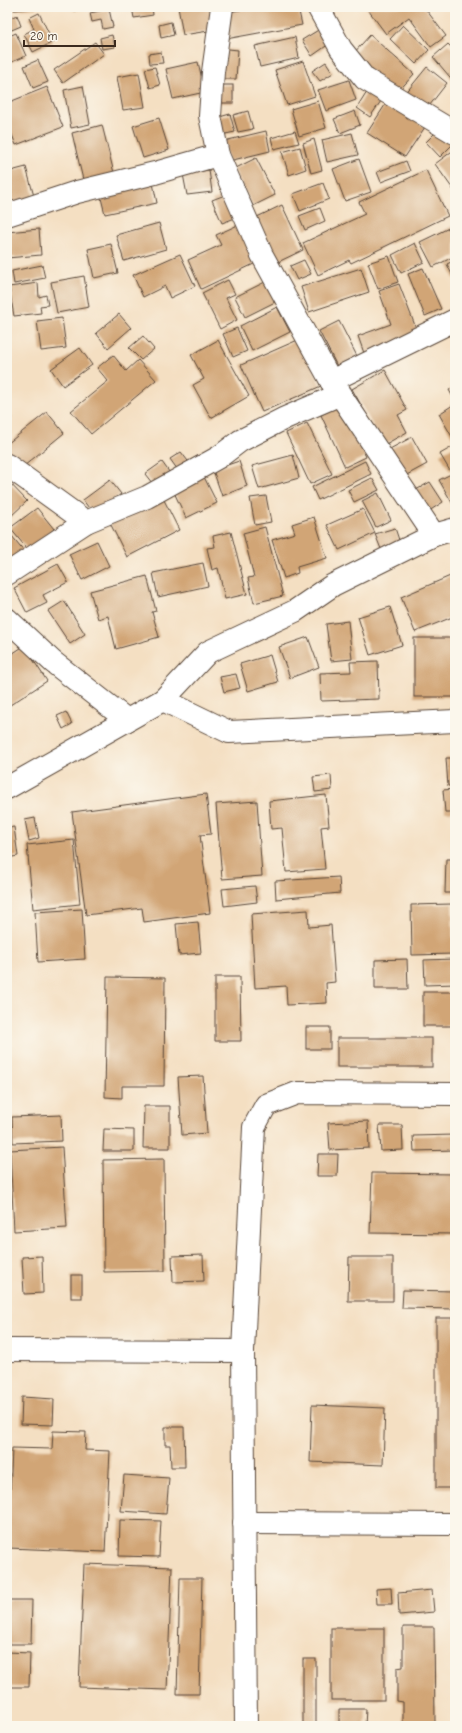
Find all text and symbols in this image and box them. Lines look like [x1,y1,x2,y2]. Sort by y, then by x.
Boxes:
scale bar [24,22,115,48]
text: 20 m [30,29,58,43]

